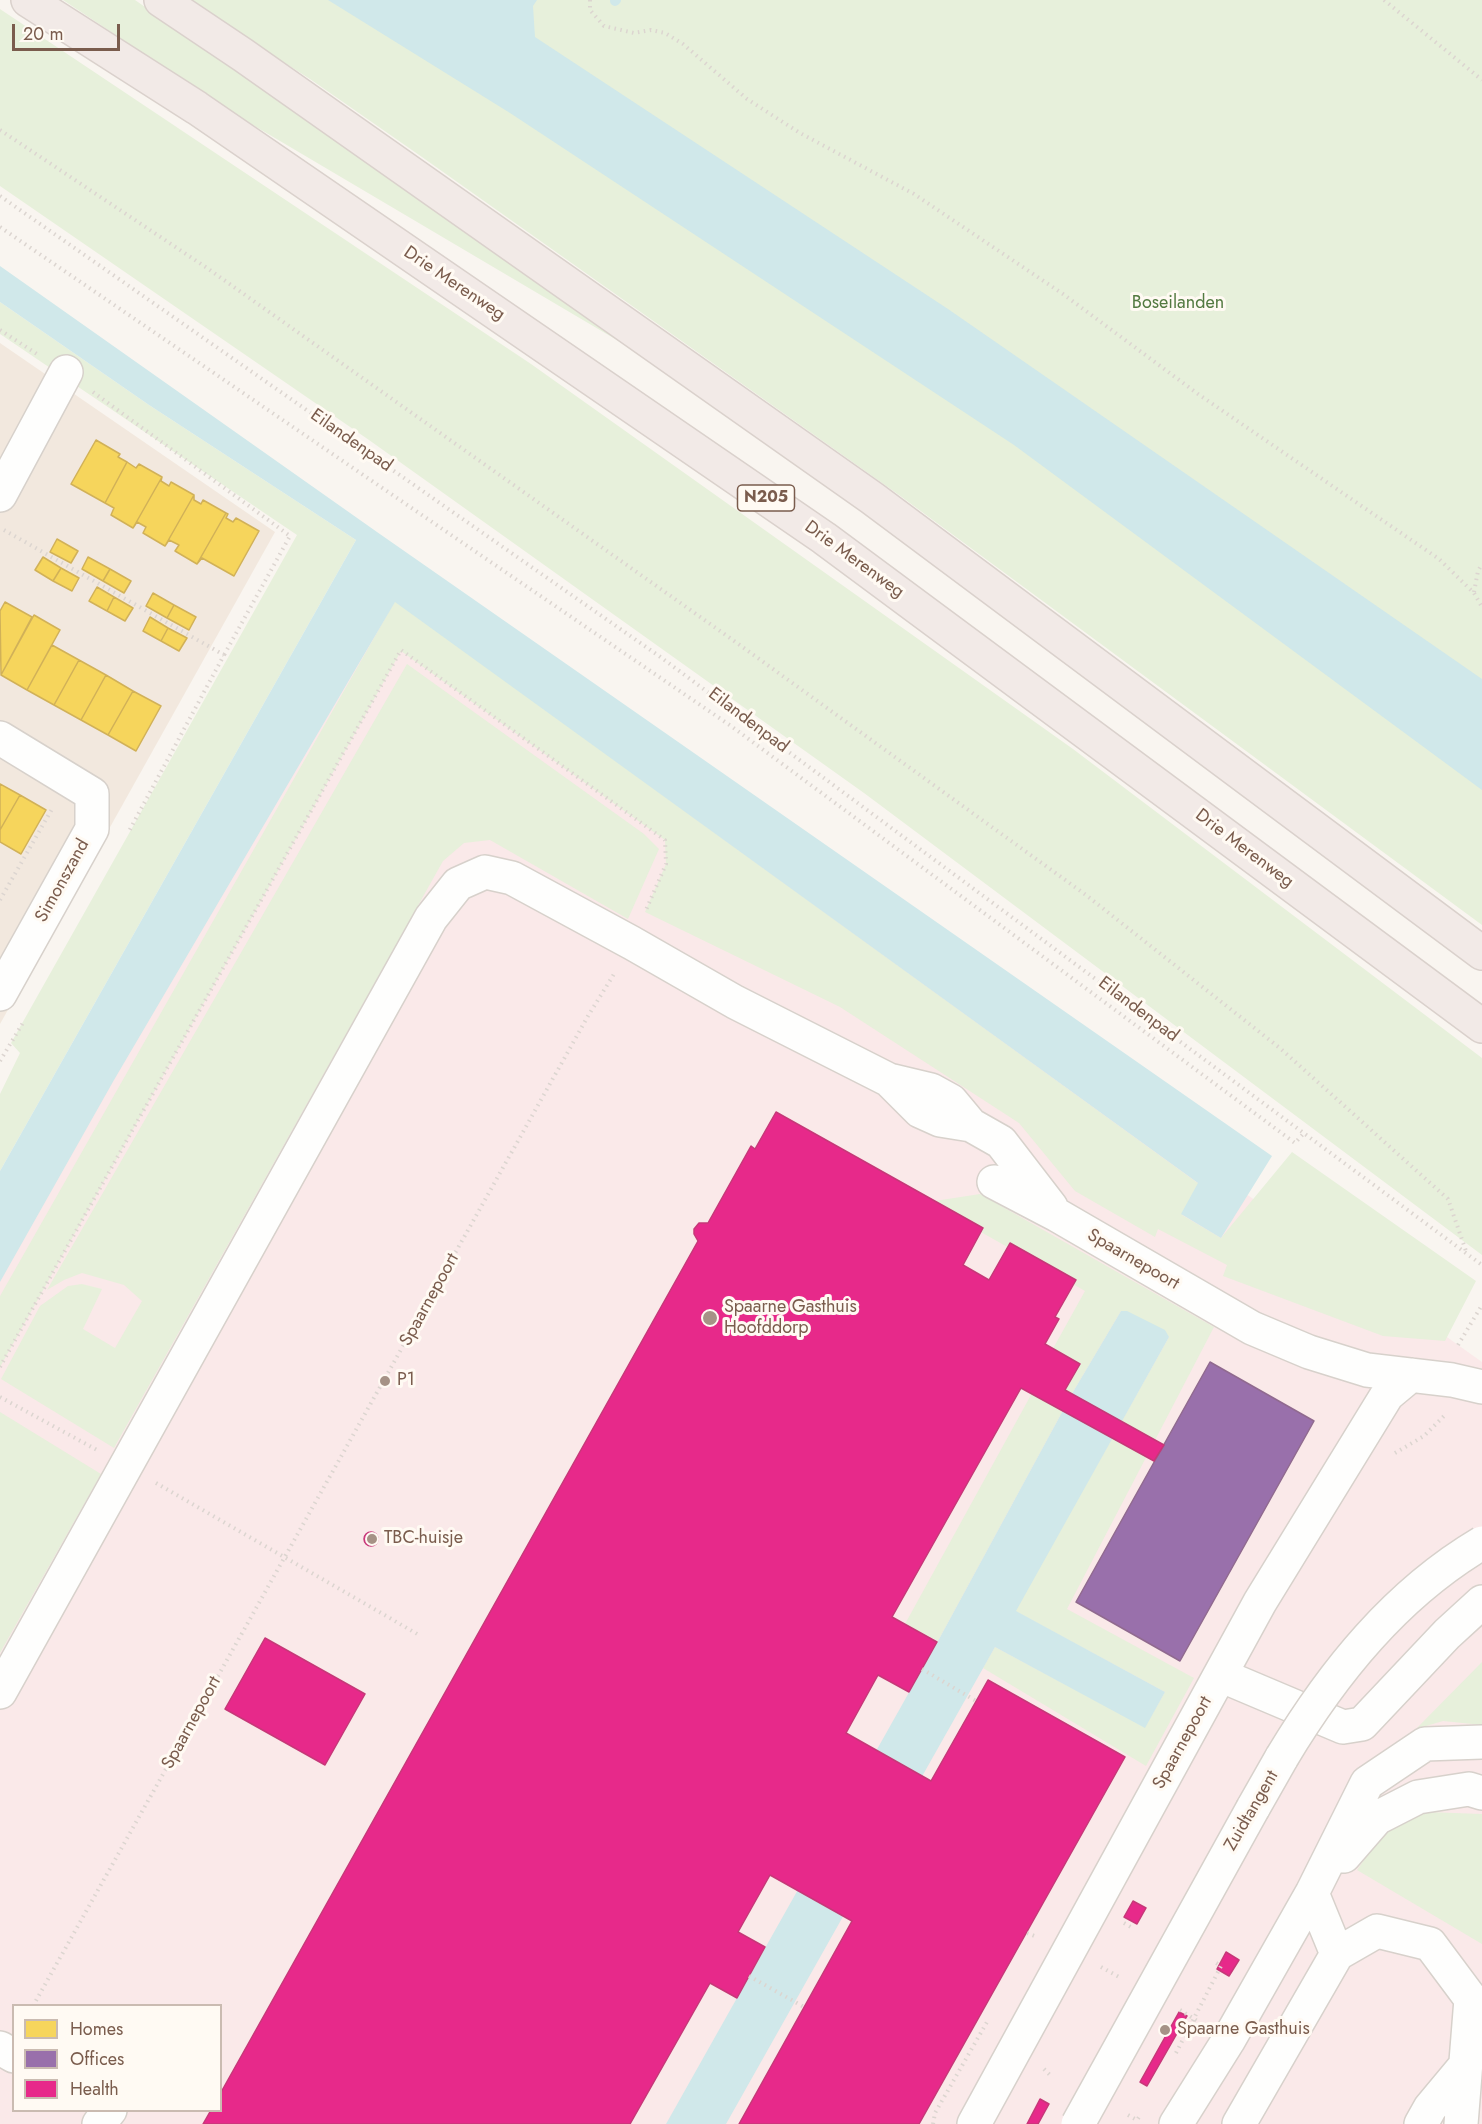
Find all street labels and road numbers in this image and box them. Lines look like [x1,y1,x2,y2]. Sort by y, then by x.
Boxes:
street label: Drie Merenweg [399,242,509,326]
street label: Eilandenpad [306,405,396,477]
road number: N205 [738,485,795,511]
street label: Drie Merenweg [800,517,908,603]
street label: Eilandenpad [704,684,792,758]
street label: Drie Merenweg [1191,805,1297,893]
street label: Simonszand [31,836,95,926]
street label: Eilandenpad [1094,973,1182,1047]
street label: Spaarnepoort [1083,1225,1183,1295]
street label: Spaarnepoort [396,1250,464,1350]
street label: Spaarnepoort [158,1673,226,1773]
street label: Spaarnepoort [1149,1693,1217,1793]
street label: Zuidtangent [1220,1767,1284,1855]

